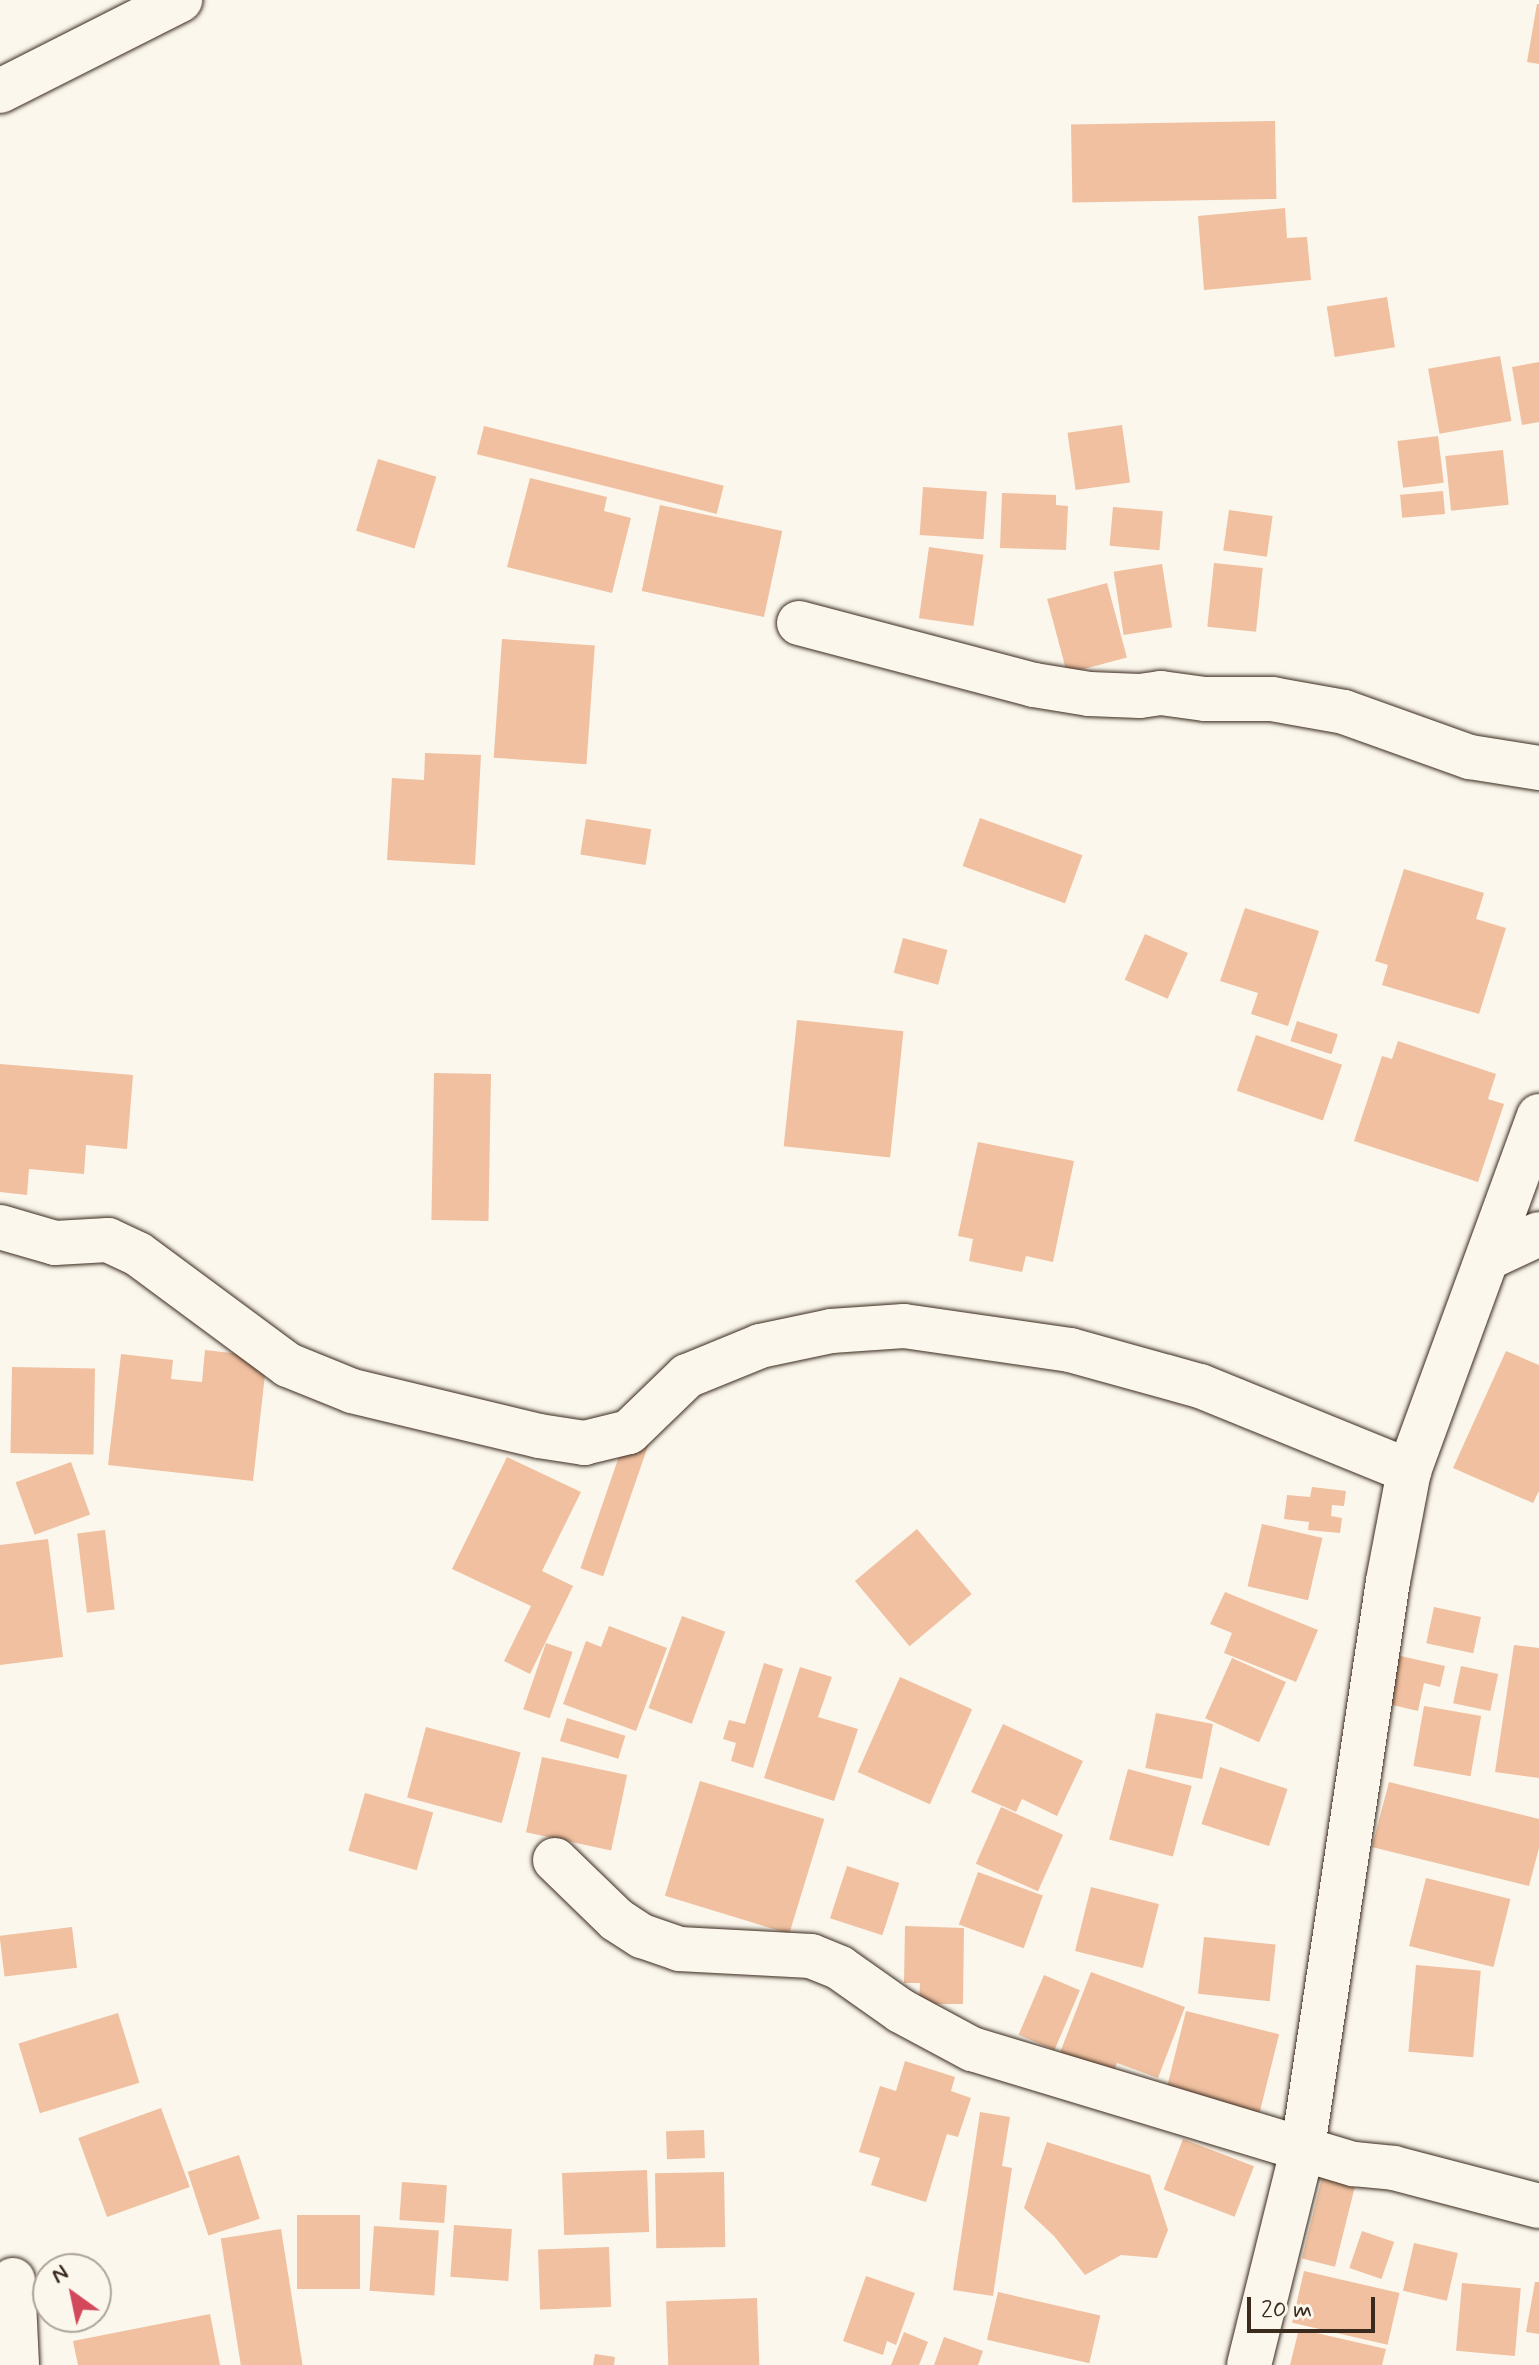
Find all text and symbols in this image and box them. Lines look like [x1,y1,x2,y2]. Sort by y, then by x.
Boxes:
north arrow [32,2253,112,2333]
text: N [46,2259,74,2290]
scale bar [1251,2281,1379,2331]
text: 20 m [1261,2295,1312,2326]

